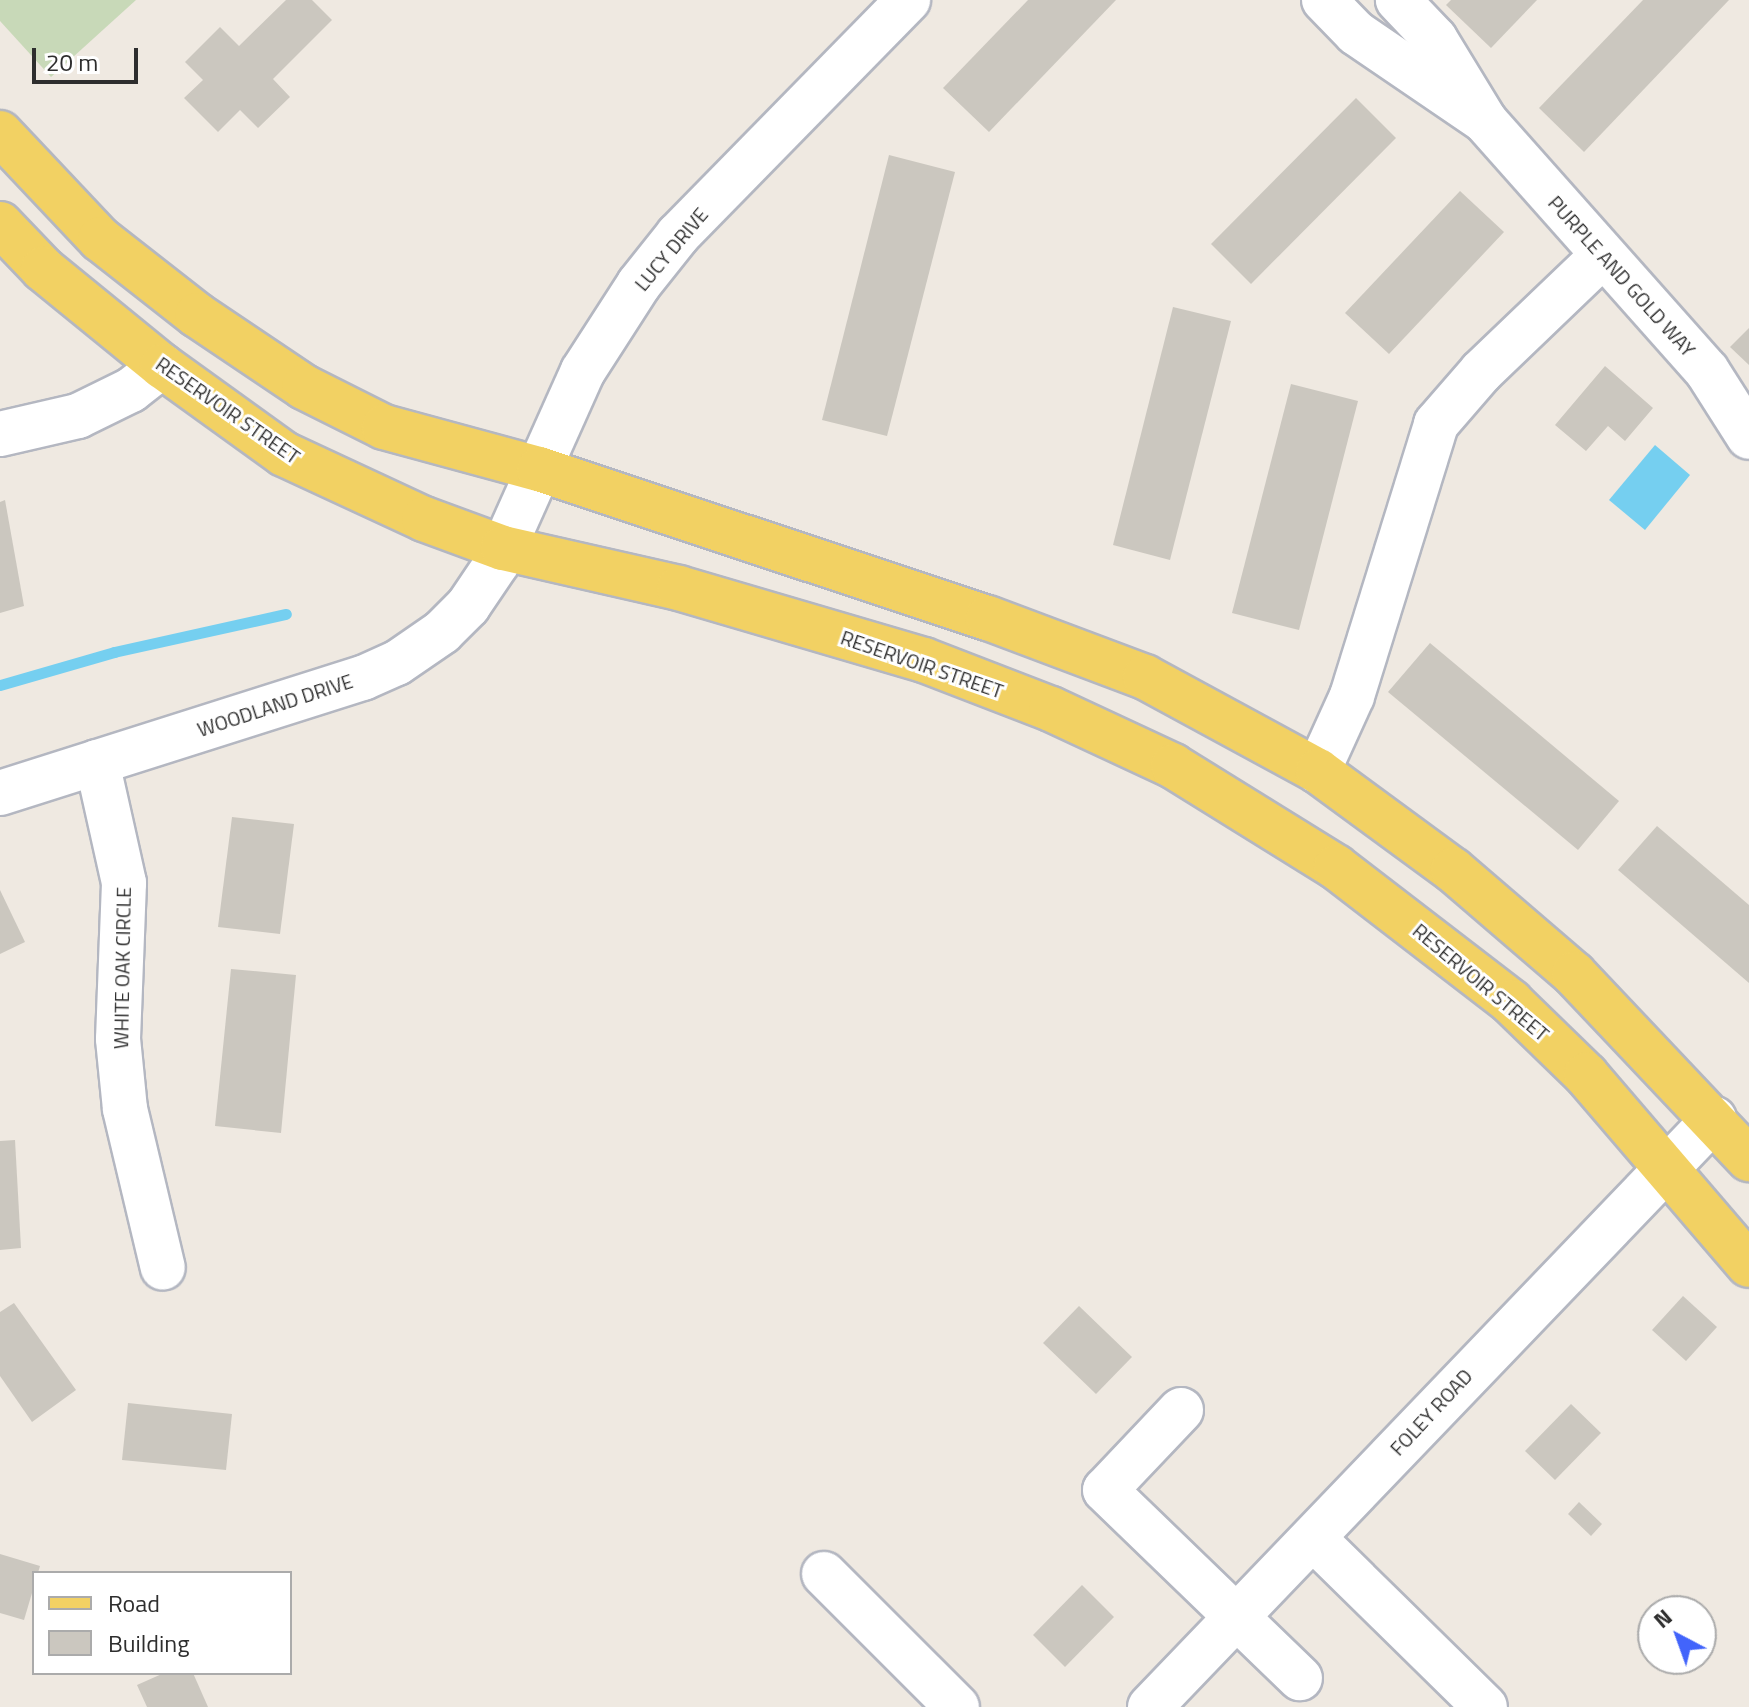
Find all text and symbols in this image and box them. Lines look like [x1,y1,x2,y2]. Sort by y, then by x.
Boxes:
scale bar [36,32,142,82]
text: 20 m [46,44,98,80]
street label: PURPLE AND GOLD WAY [1543,191,1701,361]
street label: LUCY DRIVE [629,203,713,295]
street label: RESERVOIR STREET [152,351,304,469]
street label: RESERVOIR STREET [838,625,1006,703]
street label: WOODLAND DRIVE [194,669,356,741]
street label: WHITE OAK CIRCLE [109,887,135,1049]
street label: RESERVOIR STREET [1408,918,1554,1046]
street label: FOLEY ROAD [1385,1364,1477,1460]
legend [32,1571,292,1675]
text: Road [108,1585,160,1621]
north arrow [1637,1595,1717,1675]
text: N [1646,1601,1679,1636]
text: Building [108,1625,190,1661]

